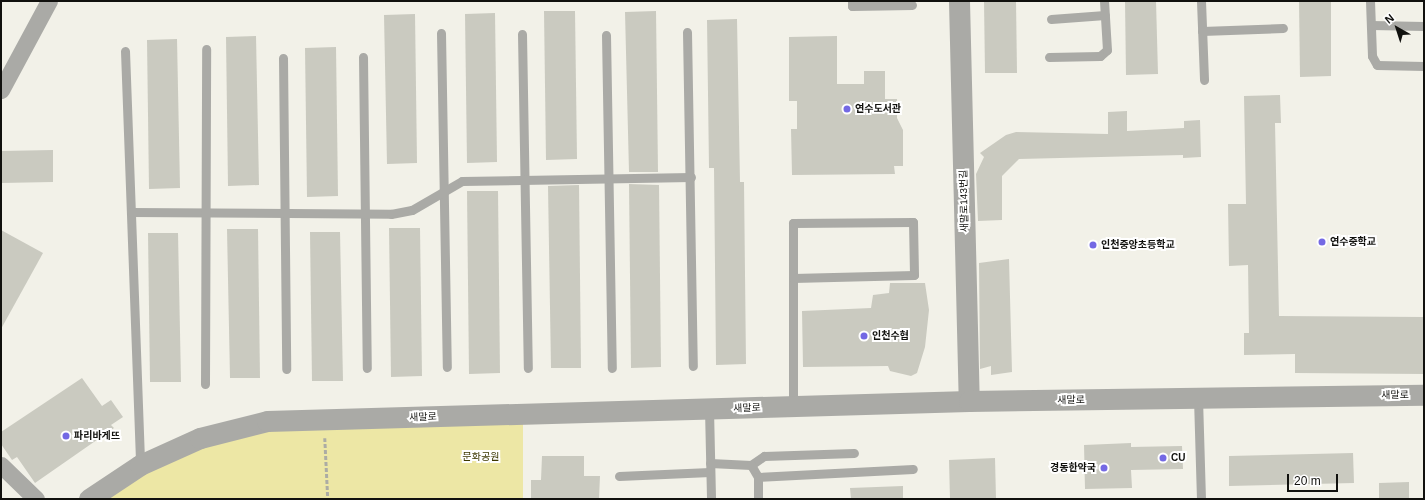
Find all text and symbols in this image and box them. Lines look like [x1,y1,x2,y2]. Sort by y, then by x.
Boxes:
north arrow [1377,8,1417,48]
text: N [1383,12,1396,26]
place label: 연수도서관 [855,103,901,115]
marker: 연수도서관 [842,104,852,114]
street label: 새말로143번길 [957,170,971,232]
place label: 연수중학교 [1330,236,1376,248]
marker: 연수중학교 [1317,237,1327,247]
place label: 인천중앙초등학교 [1101,239,1175,251]
marker: 인천중앙초등학교 [1088,240,1098,250]
place label: 인천수협 [872,330,909,342]
marker: 인천수협 [859,331,869,341]
street label: 새말로 [1381,389,1409,401]
street label: 새말로 [1057,394,1085,406]
street label: 새말로 [733,402,761,414]
street label: 새말로 [409,411,437,423]
place label: 파리바게뜨 [74,430,120,442]
marker: 파리바게뜨 [61,431,71,441]
park label: 문화공원 [463,451,499,463]
place label: CU [1171,452,1185,464]
marker: CU [1158,453,1168,463]
place label: 경동한약국 [1050,462,1096,474]
marker: 경동한약국 [1099,463,1109,473]
scale bar [1289,466,1340,492]
text: 20 m [1294,474,1321,488]

